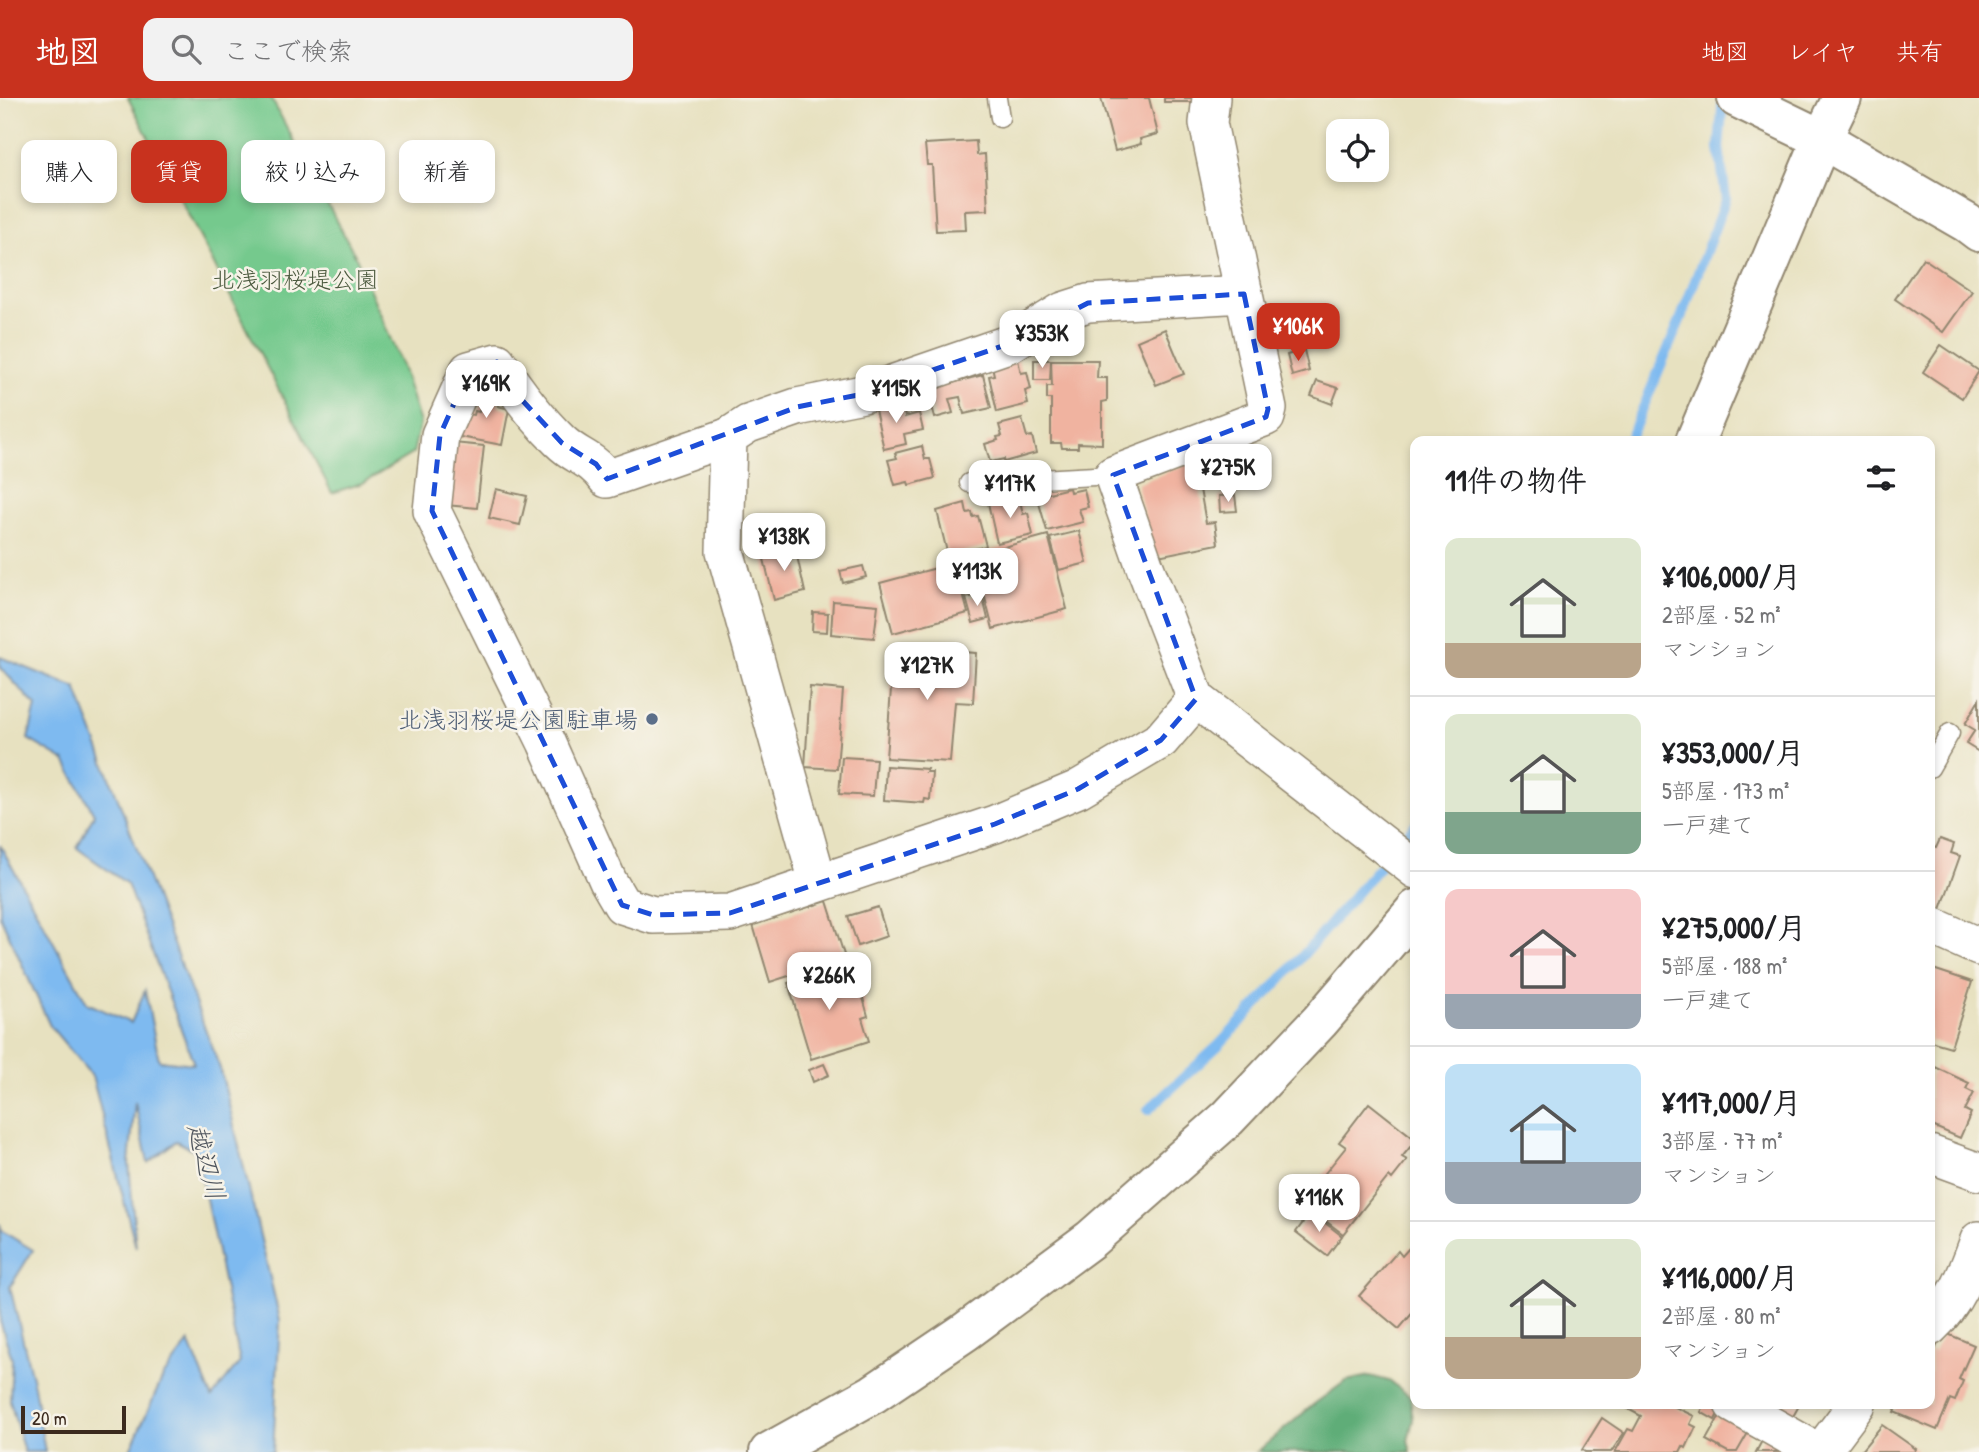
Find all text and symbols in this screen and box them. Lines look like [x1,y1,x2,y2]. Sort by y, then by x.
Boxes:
search box [143,18,633,81]
text: 地図 [35,29,101,73]
icon: search [167,30,205,68]
text: ここで検索 [223,33,353,68]
text: 地図 [1701,35,1749,67]
text: レイヤ [1787,35,1858,67]
text: 共有 [1896,35,1944,67]
map controls [1326,119,1389,182]
button: locate [1326,119,1389,182]
chip: 購入 [21,140,117,203]
chip: 賃貸 [131,140,227,203]
chip: 絞り込み [241,140,385,203]
chip: 新着 [399,140,495,203]
park label: 北浅羽桜堤公園 [211,263,379,295]
pin: ¥106K [1249,303,1347,363]
pin: ¥353K [993,310,1091,370]
text: ¥106K [1273,310,1323,341]
text: ¥353K [1015,317,1069,348]
pin: ¥169K [437,360,535,420]
pin: ¥115K [847,366,945,425]
text: ¥169K [462,367,510,398]
text: ¥115K [871,372,921,403]
pin: ¥275K [1179,444,1277,504]
text: ¥275K [1201,451,1255,482]
icon: filters [1862,459,1900,497]
pin: ¥117K [961,460,1059,520]
text: 11件の物件 [1445,460,1587,500]
text: ¥117K [985,467,1035,498]
pin: ¥138K [735,514,833,573]
text: ¥138K [758,520,810,551]
pin: ¥113K [928,548,1026,608]
text: ¥113K [952,555,1002,586]
text: ¥106,000/月 [1662,556,1801,596]
icon: home [1501,566,1585,650]
text: 2部屋 · 52 m² [1662,599,1781,630]
text: マンション [1662,633,1776,664]
pin: ¥127K [878,642,976,702]
text: ¥127K [900,649,954,680]
place label: 北浅羽桜堤公園駐車場 [398,703,638,735]
marker: 北浅羽桜堤公園駐車場 [644,711,660,727]
text: ¥353,000/月 [1662,732,1805,772]
icon: home [1501,742,1585,826]
text: 5部屋 · 173 m² [1662,775,1789,806]
text: 一戸建て [1662,809,1754,840]
text: ¥275,000/月 [1662,907,1807,947]
icon: home [1501,917,1585,1001]
text: 5部屋 · 188 m² [1662,950,1787,981]
pin: ¥266K [780,953,878,1012]
text: ¥266K [803,959,855,990]
text: 一戸建て [1662,984,1754,1015]
text: ¥117,000/月 [1662,1082,1802,1122]
icon: home [1501,1092,1585,1176]
water label: 越辺川 [180,1119,234,1204]
text: 3部屋 · 77 m² [1662,1125,1782,1156]
text: マンション [1662,1159,1776,1190]
pin: ¥116K [1270,1174,1368,1234]
text: ¥116K [1295,1181,1343,1212]
text: ¥116,000/月 [1662,1257,1799,1297]
icon: home [1501,1267,1585,1351]
text: 2部屋 · 80 m² [1662,1300,1780,1331]
text: マンション [1662,1334,1776,1365]
scale bar [21,1403,126,1435]
text: 20 m [32,1405,67,1431]

